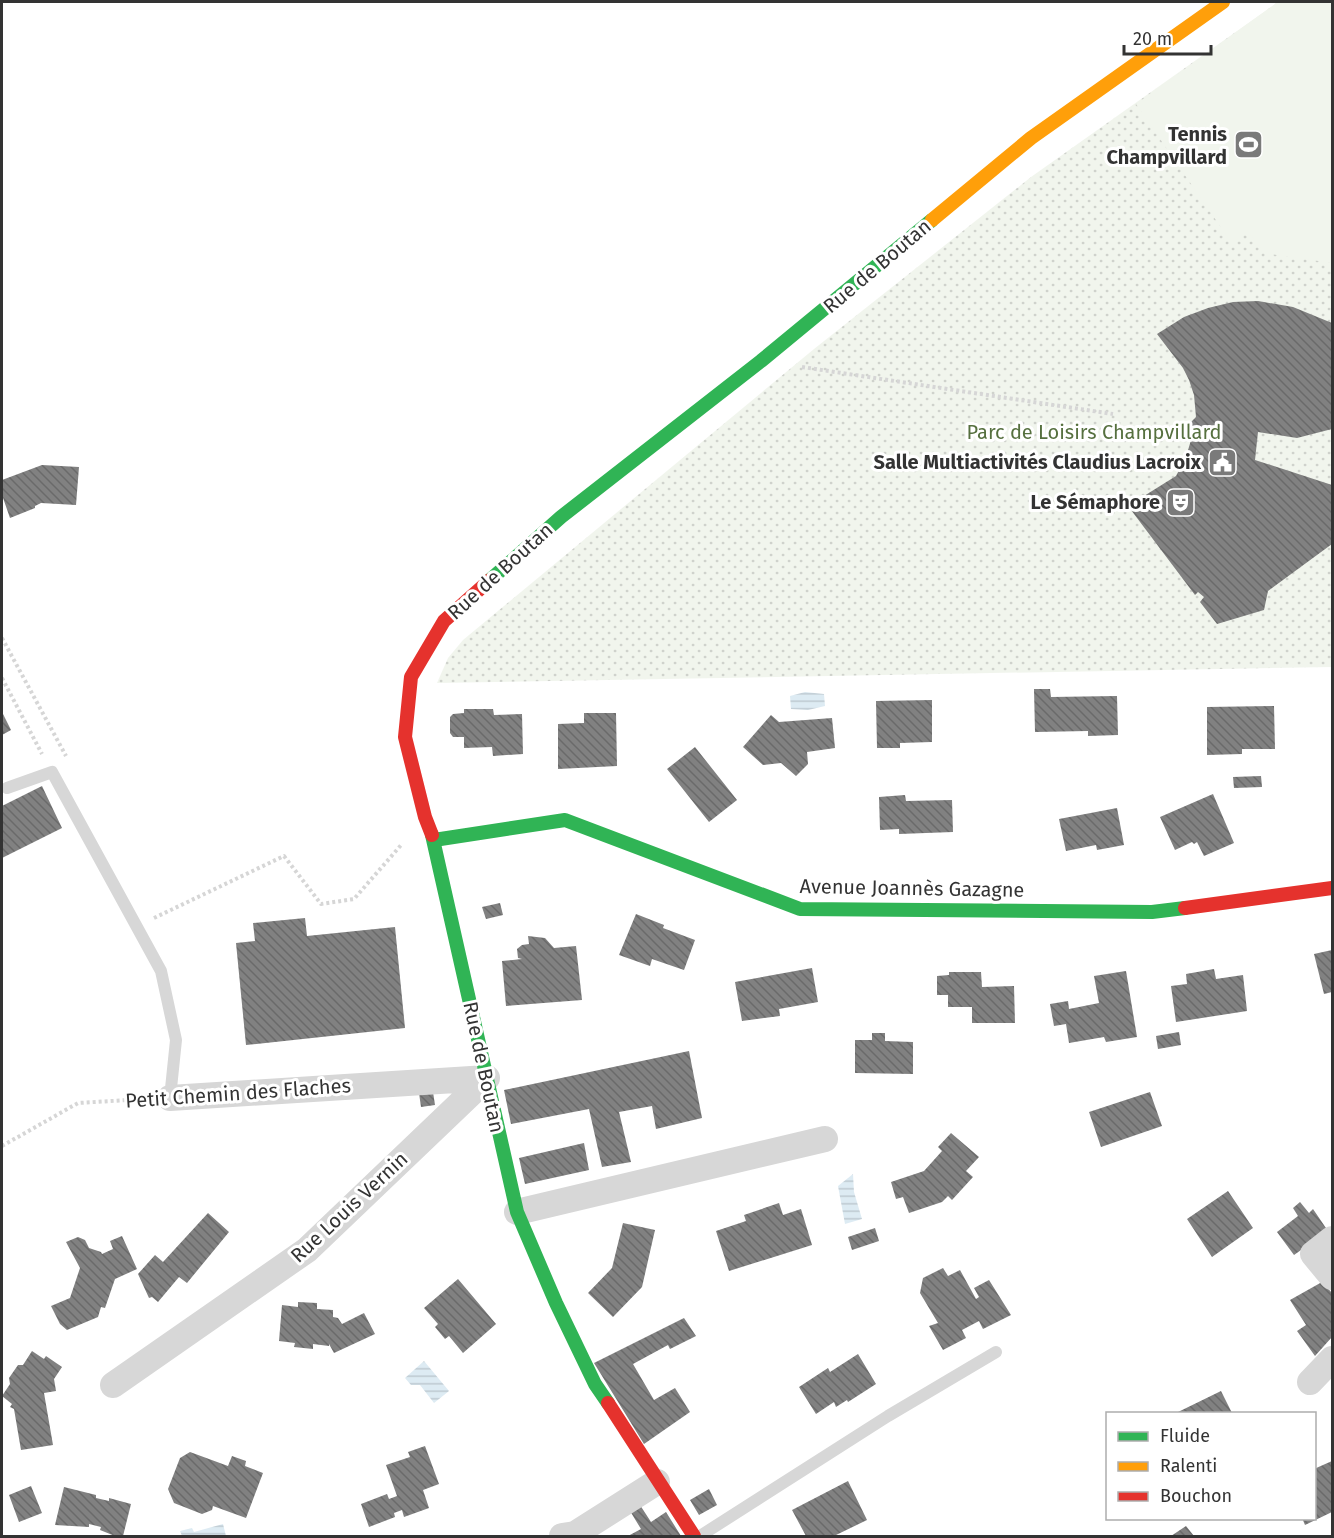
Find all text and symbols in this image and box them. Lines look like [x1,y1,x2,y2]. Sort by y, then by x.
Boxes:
scale bar [1124,18,1211,56]
text: 20 m [1133,28,1172,50]
place label: Tennis Champvillard [1106,122,1227,169]
sports icon: Tennis Champvillard [1232,129,1264,161]
street label: Rue de Boutan [818,214,936,318]
park label: Parc de Loisirs Champvillard [967,420,1221,444]
public building icon: Salle Multiactivités Claudius Lacroix [1206,446,1238,478]
place label: Salle Multiactivités Claudius Lacroix [874,450,1202,474]
theatre icon: Le Sémaphore [1165,486,1197,518]
place label: Le Sémaphore [1031,490,1160,514]
street label: Rue de Boutan [442,517,558,625]
street label: Avenue Joannès Gazagne [799,874,1025,902]
street label: Rue de Boutan [458,999,510,1135]
street label: Petit Chemin des Flaches [124,1073,352,1113]
street label: Rue Louis Vernin [285,1147,413,1267]
legend [1106,1412,1316,1520]
text: Fluide [1160,1425,1210,1447]
text: Ralenti [1160,1455,1217,1477]
text: Bouchon [1160,1485,1232,1507]

